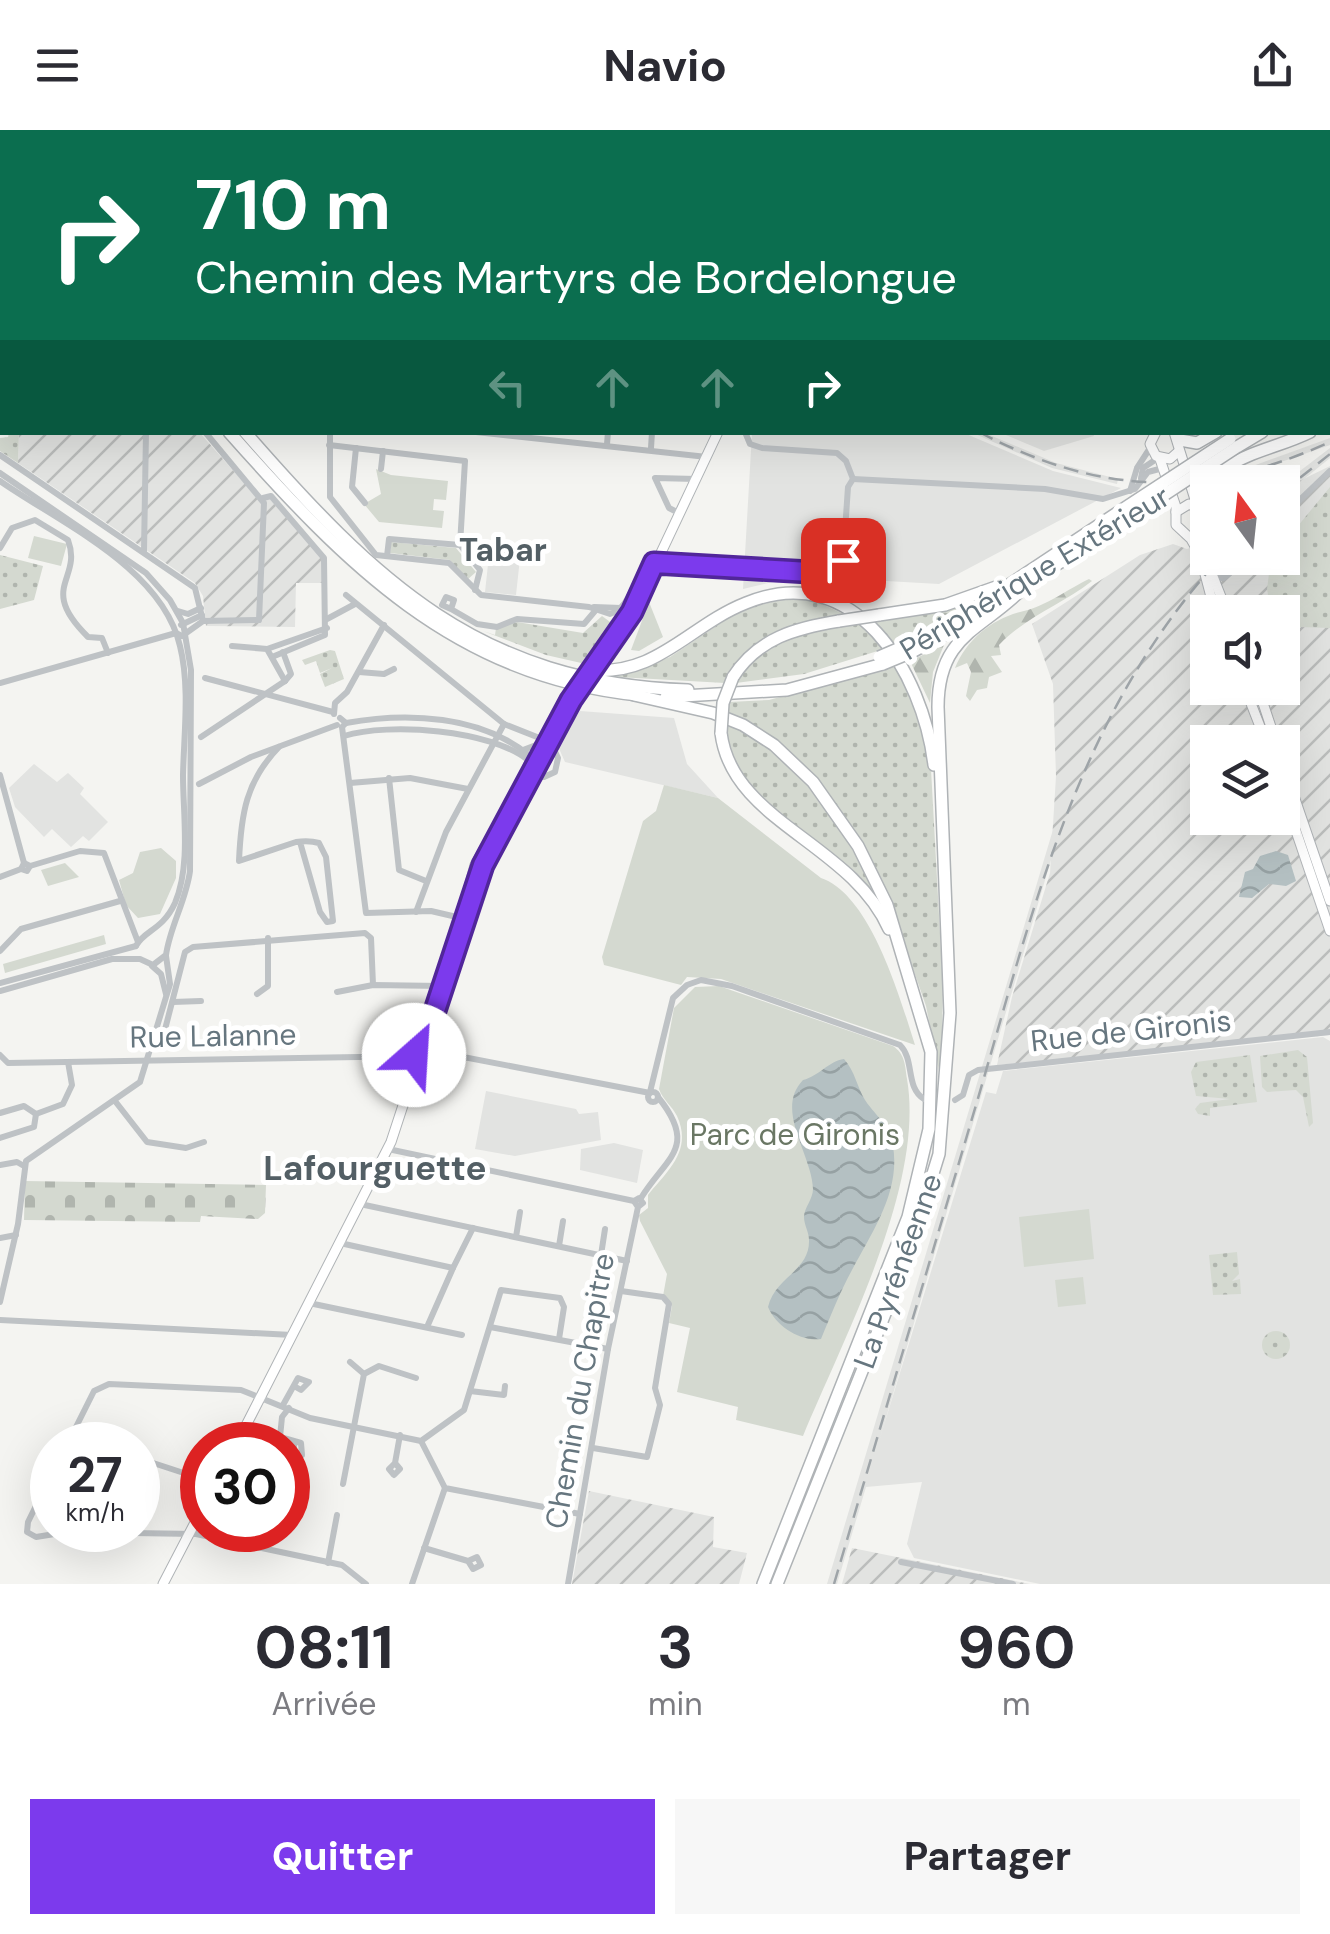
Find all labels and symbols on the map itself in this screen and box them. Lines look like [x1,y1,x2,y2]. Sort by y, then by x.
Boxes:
north arrow [1190,465,1300,575]
street label: Périphérique Extérieur [893,477,1177,669]
pin [801,518,886,603]
district label: Tabar [459,529,547,571]
street label: Rue de Gironis [1029,1001,1233,1060]
position arrow [362,1003,466,1107]
street label: Rue Lalanne [129,1015,297,1056]
park label: Parc de Gironis [690,1115,900,1154]
district label: Lafourguette [263,1145,487,1191]
street label: La Pyrénéenne [844,1168,951,1374]
street label: Chemin du Chapitre [536,1250,623,1532]
speed limit sign: 30 [180,1422,310,1552]

